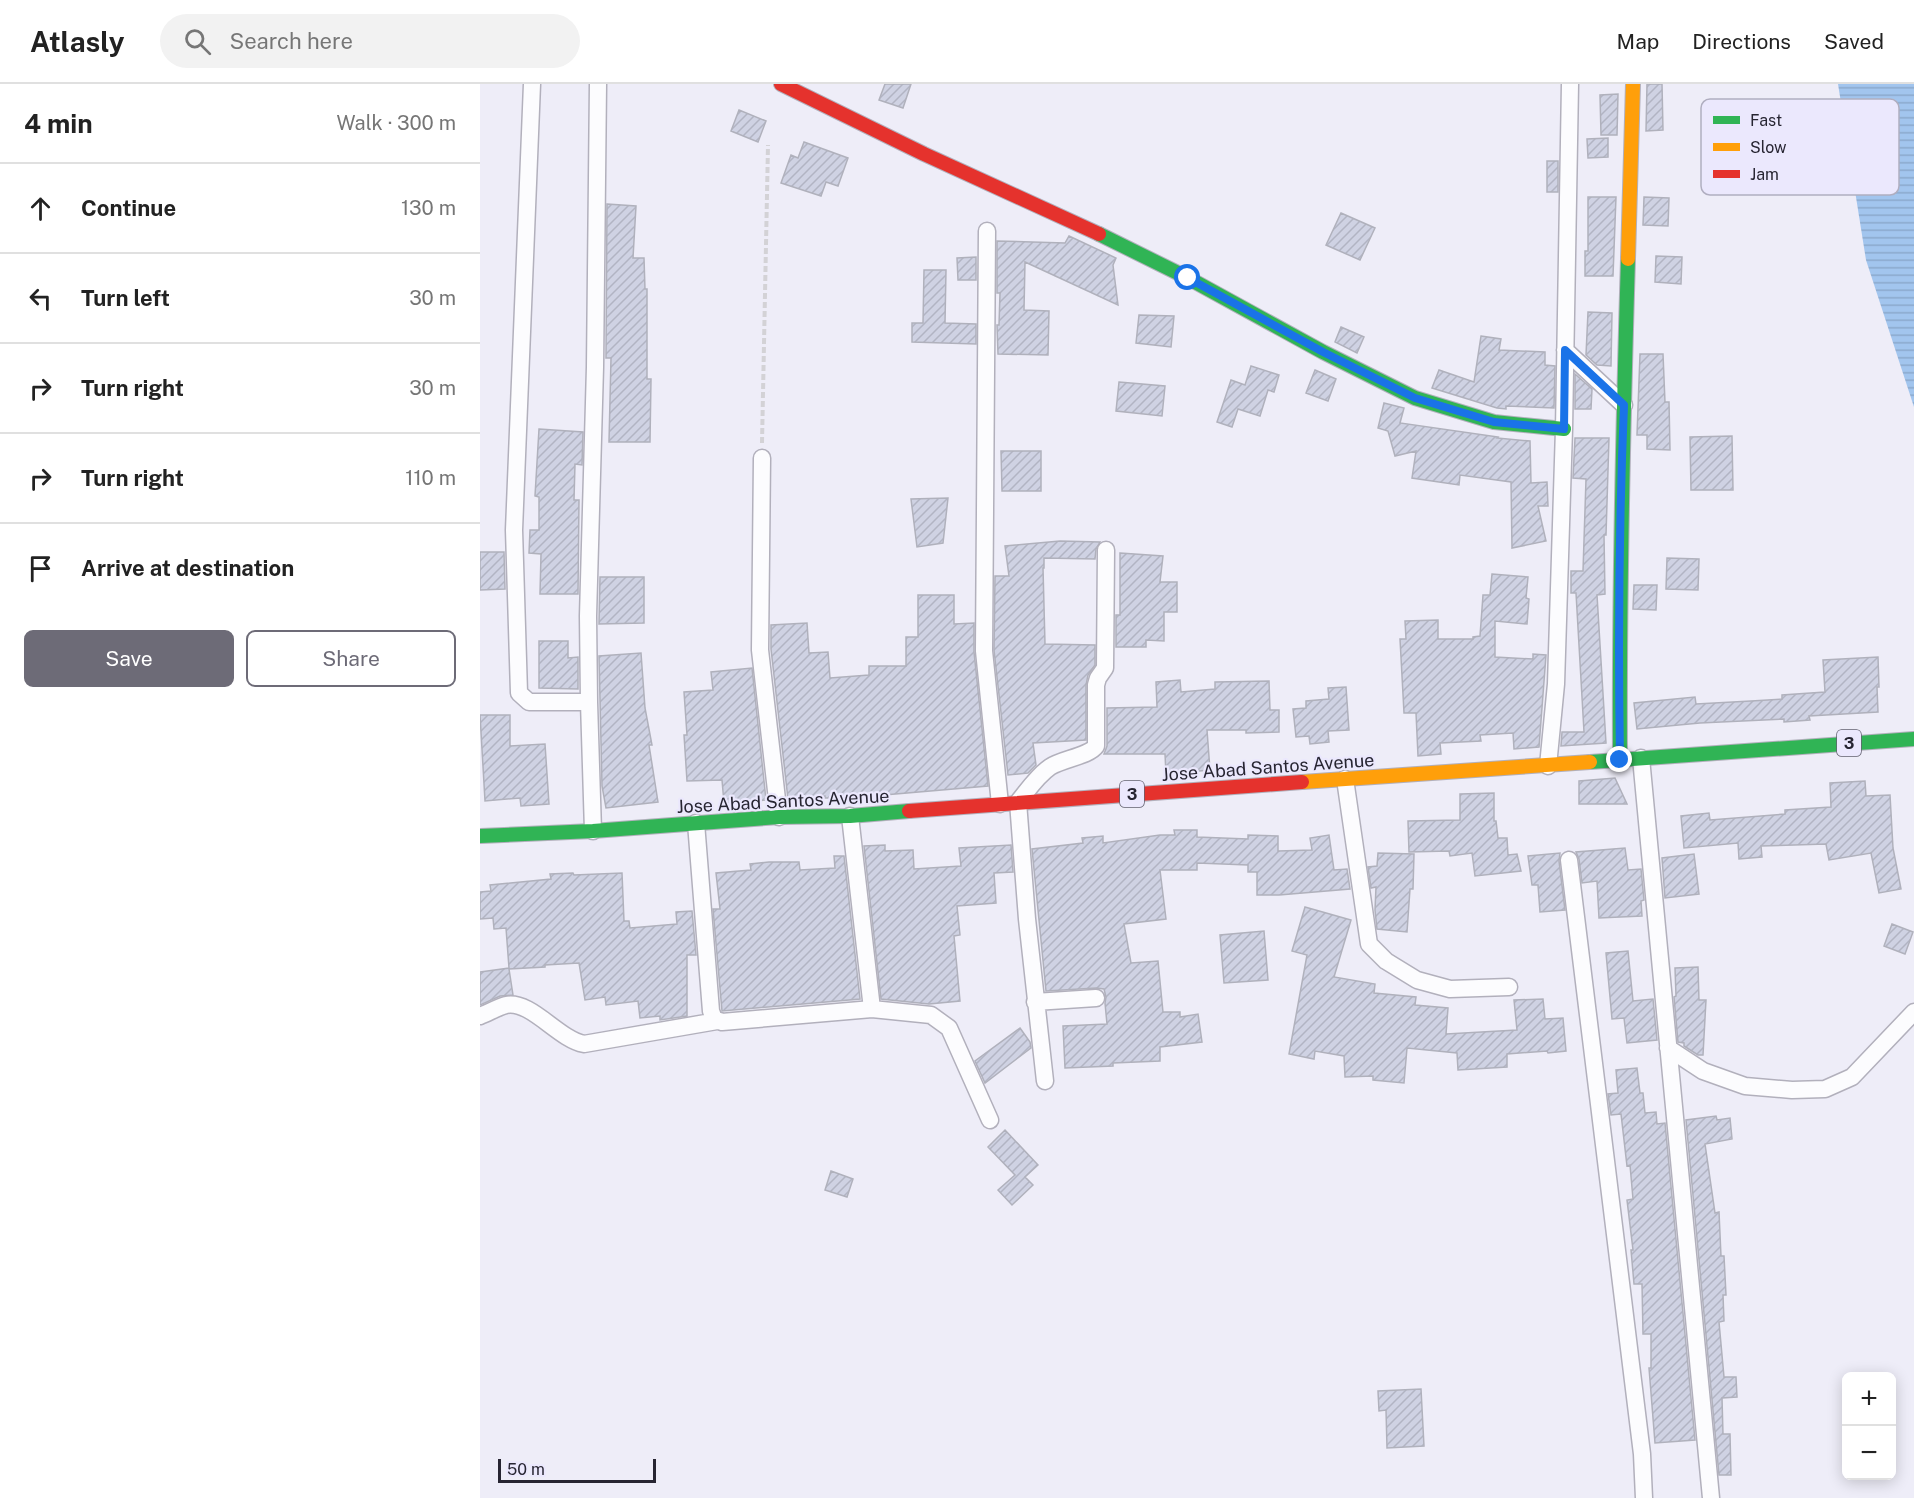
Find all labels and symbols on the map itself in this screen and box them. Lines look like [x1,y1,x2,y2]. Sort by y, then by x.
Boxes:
legend [1701,99,1899,195]
text: Fast [1750,111,1782,130]
text: Slow [1750,138,1787,157]
text: Jam [1750,165,1779,184]
route start [1174,264,1200,290]
road number: 3 [1837,730,1861,756]
route end [1606,746,1632,772]
street label: Jose Abad Santos Avenue [1161,749,1375,785]
road number: 3 [1120,781,1144,807]
street label: Jose Abad Santos Avenue [676,785,890,817]
scale bar [498,1456,656,1484]

